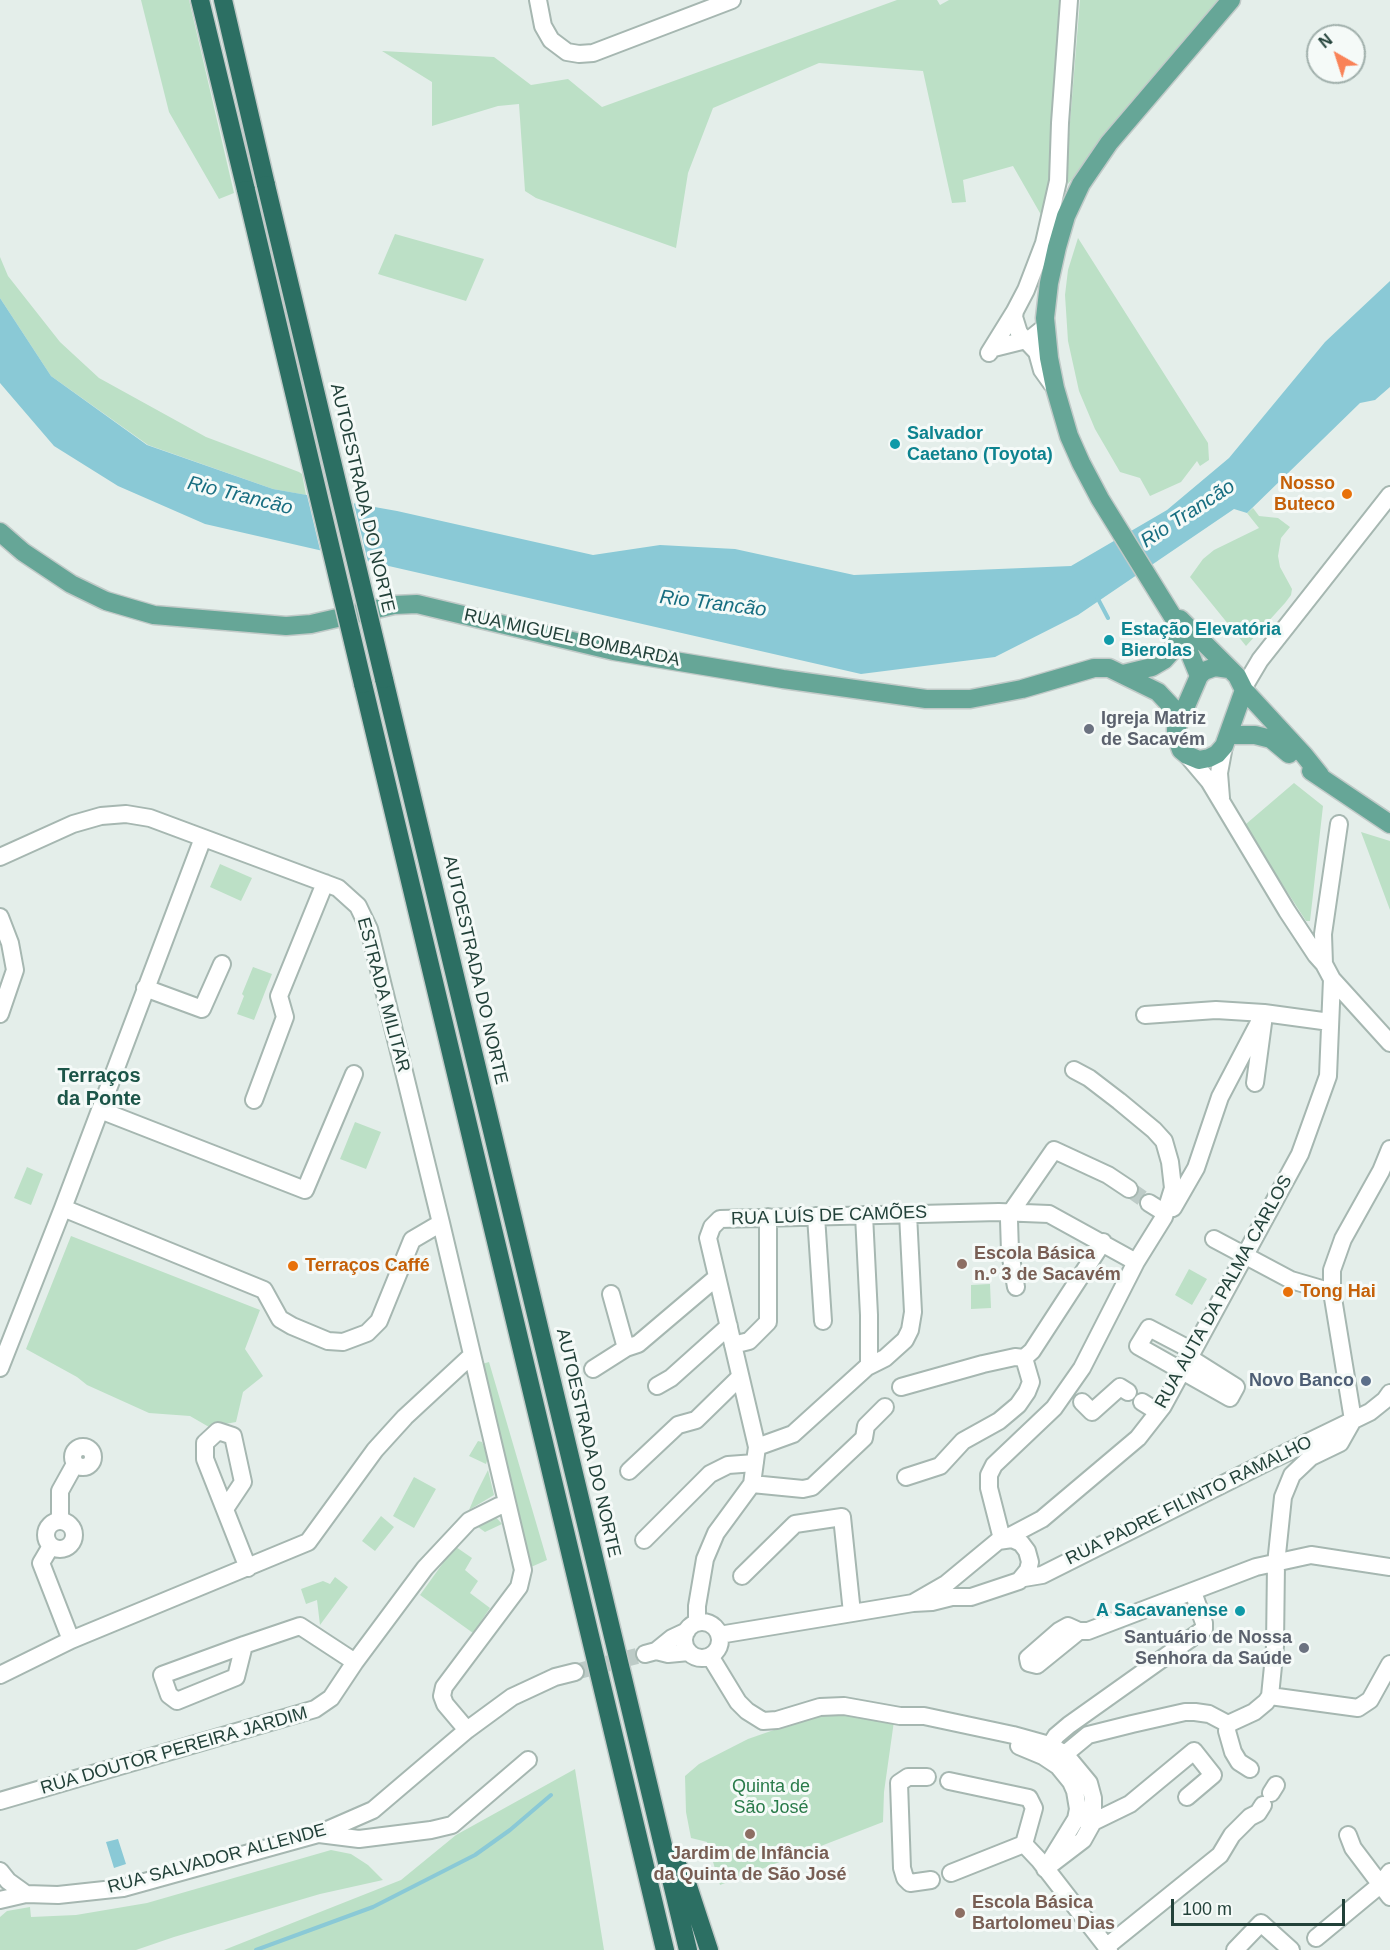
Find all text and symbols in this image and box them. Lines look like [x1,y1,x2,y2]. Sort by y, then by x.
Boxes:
north arrow [1306,24,1366,84]
text: N [1316,31,1335,51]
street label: AUTOESTRADA DO NORTE [325,381,399,615]
place label: Salvador Caetano (Toyota) [907,423,1053,466]
marker: Salvador Caetano (Toyota) [888,437,902,451]
water label: Rio Trancão [185,471,295,521]
place label: Nosso Buteco [1274,473,1335,516]
water label: Rio Trancão [1136,475,1240,553]
marker: Nosso Buteco [1340,487,1354,501]
water label: Rio Trancão [658,586,768,622]
street label: RUA MIGUEL BOMBARDA [462,605,682,671]
place label: Estação Elevatória Bierolas [1121,619,1281,662]
marker: Estação Elevatória Bierolas [1102,633,1116,647]
place label: Igreja Matriz de Sacavém [1101,708,1206,750]
marker: Igreja Matriz de Sacavém [1082,722,1096,736]
street label: AUTOESTRADA DO NORTE [438,853,512,1087]
street label: ESTRADA MILITAR [352,915,414,1075]
district label: Terraços da Ponte [57,1064,141,1111]
street label: RUA AUTA DA PALMA CARLOS [1151,1172,1297,1412]
street label: RUA LUÍS DE CAMÕES [731,1202,927,1230]
place label: Escola Básica n.º 3 de Sacavém [974,1243,1121,1286]
place label: Terraços Caffé [305,1255,430,1277]
marker: Escola Básica n.º 3 de Sacavém [955,1257,969,1271]
marker: Terraços Caffé [286,1259,300,1273]
place label: Tong Hai [1300,1281,1376,1303]
marker: Tong Hai [1281,1285,1295,1299]
street label: AUTOESTRADA DO NORTE [551,1326,625,1560]
place label: Novo Banco [1249,1370,1354,1392]
marker: Novo Banco [1359,1374,1373,1388]
street label: RUA PADRE FILINTO RAMALHO [1062,1432,1316,1570]
place label: A Sacavanense [1096,1600,1228,1622]
marker: A Sacavanense [1233,1604,1247,1618]
place label: Santuário de Nossa Senhora da Saúde [1124,1627,1292,1670]
marker: Santuário de Nossa Senhora da Saúde [1297,1641,1311,1655]
street label: RUA DOUTOR PEREIRA JARDIM [38,1702,310,1800]
park label: Quinta de São José [732,1776,810,1818]
street label: RUA SALVADOR ALLENDE [105,1819,329,1899]
marker: Jardim de Infância da Quinta de São José [743,1827,757,1841]
place label: Jardim de Infância da Quinta de São José [653,1843,847,1886]
scale bar [1174,1887,1348,1925]
place label: Escola Básica Bartolomeu Dias [972,1892,1115,1934]
text: 100 m [1182,1899,1232,1919]
marker: Escola Básica Bartolomeu Dias [953,1906,967,1920]

